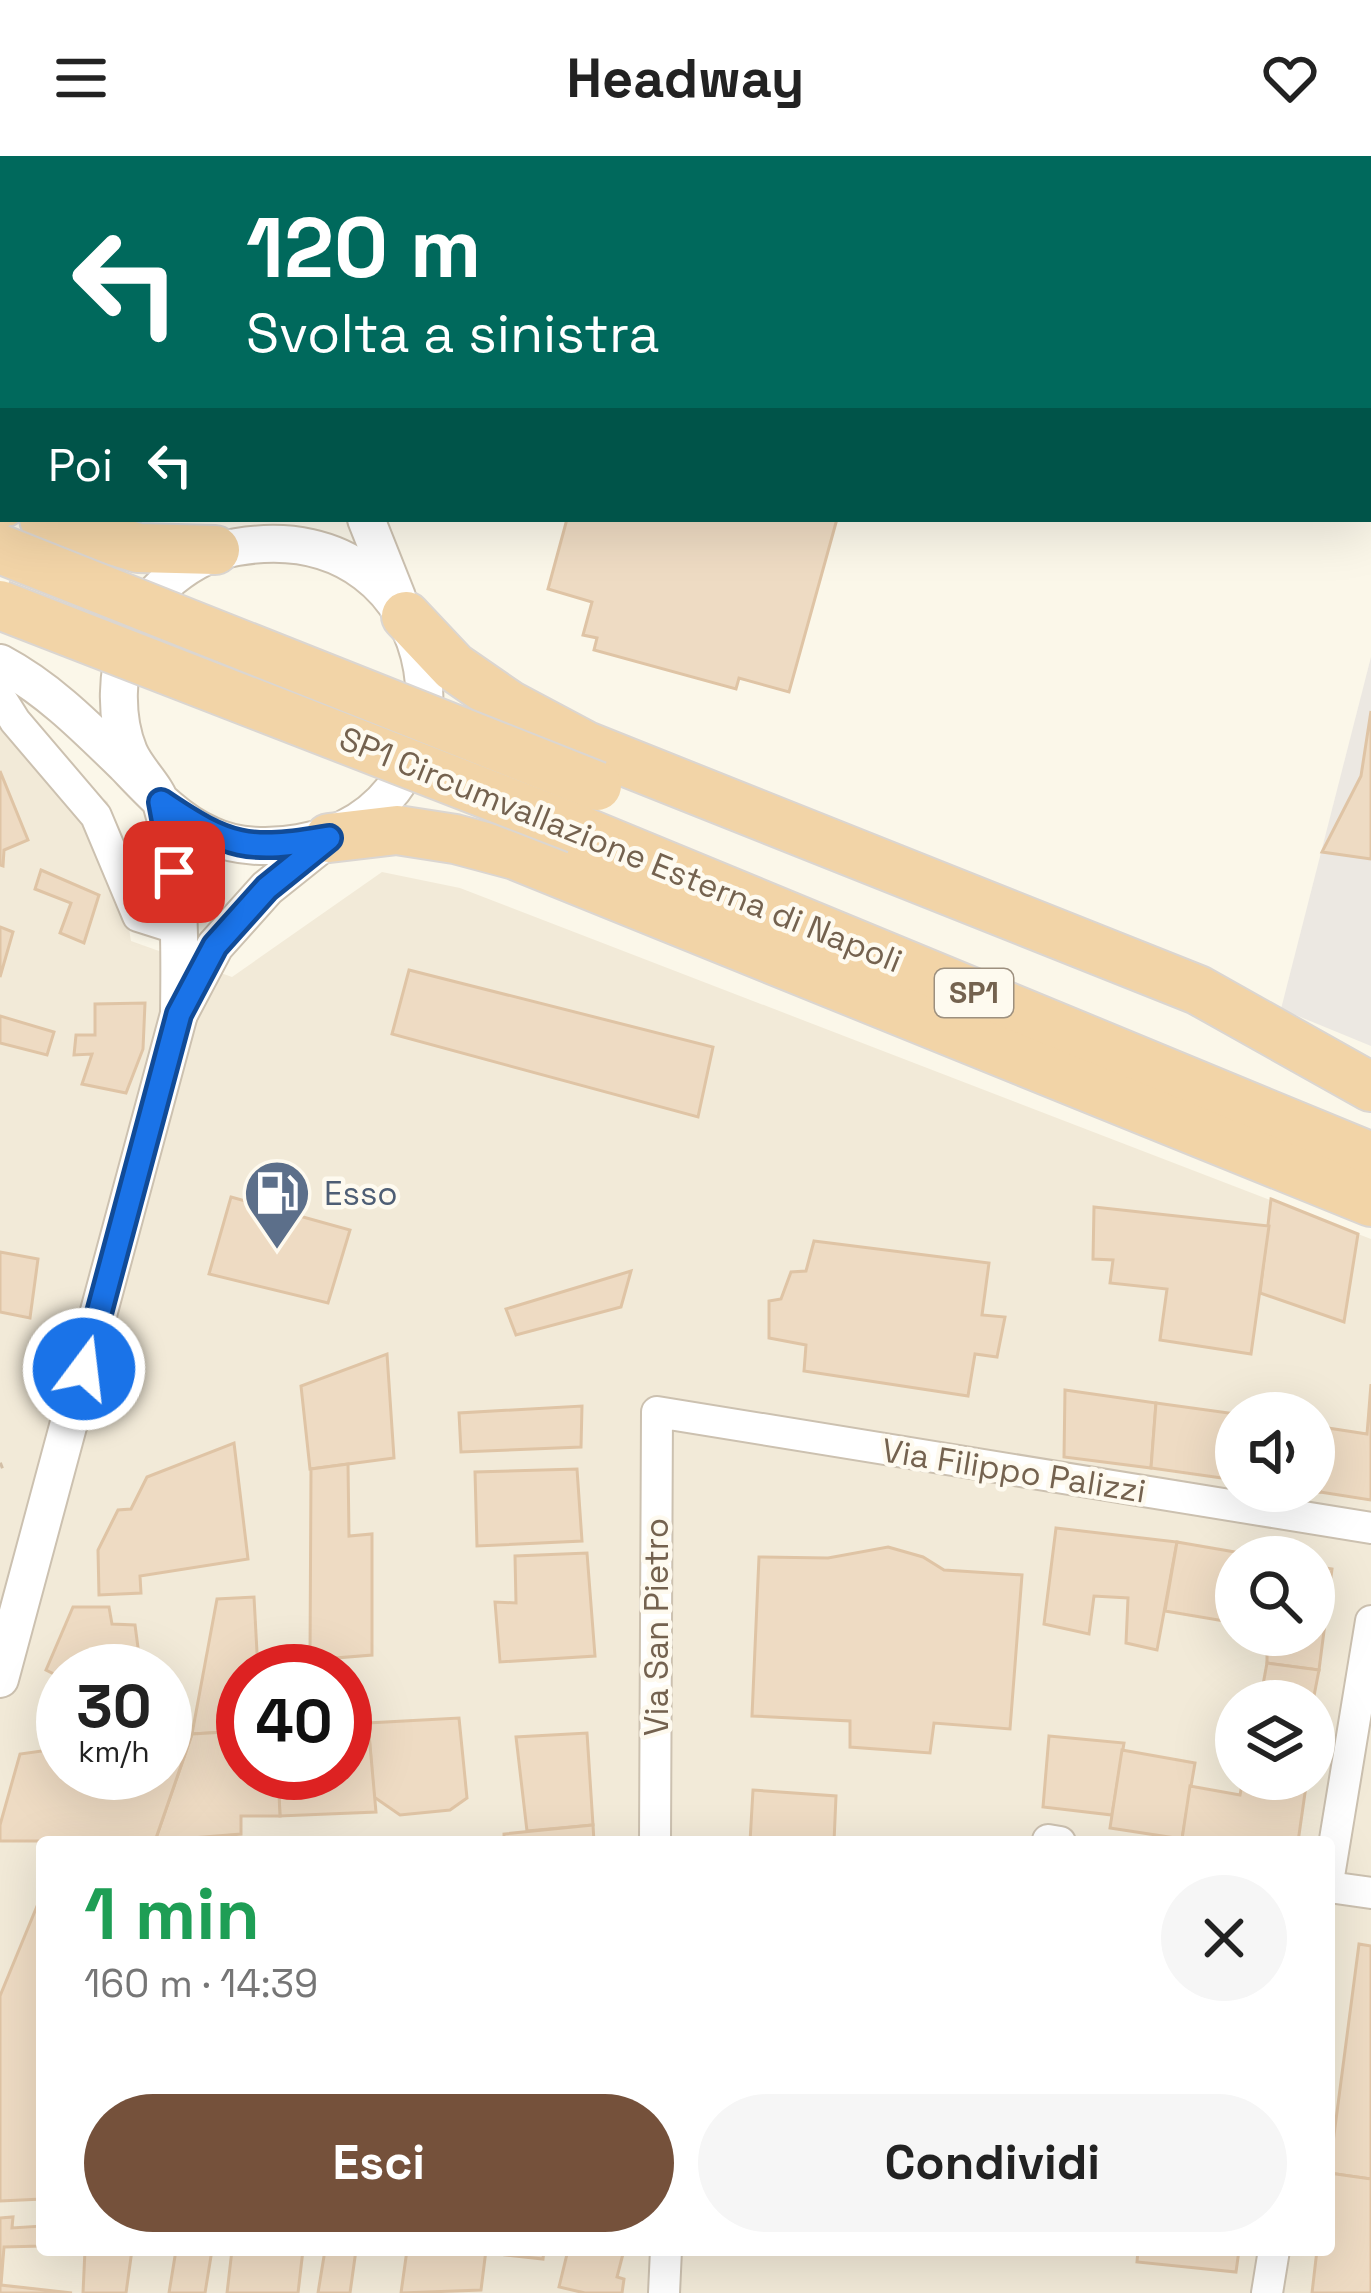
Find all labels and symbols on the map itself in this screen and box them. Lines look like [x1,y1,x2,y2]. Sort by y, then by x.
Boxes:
street label: SP1 Circumvallazione Esterna di Napoli [333,718,908,982]
pin [123,821,225,923]
road number: SP1 [935,969,1013,1017]
fuel station icon: Esso [242,1158,312,1252]
place label: Esso [324,1173,398,1215]
position arrow [21,1306,147,1432]
street label: Via Filippo Palizzi [879,1429,1149,1513]
street label: Via San Pietro [636,1518,678,1736]
speed limit sign: 40 [216,1644,372,1800]

